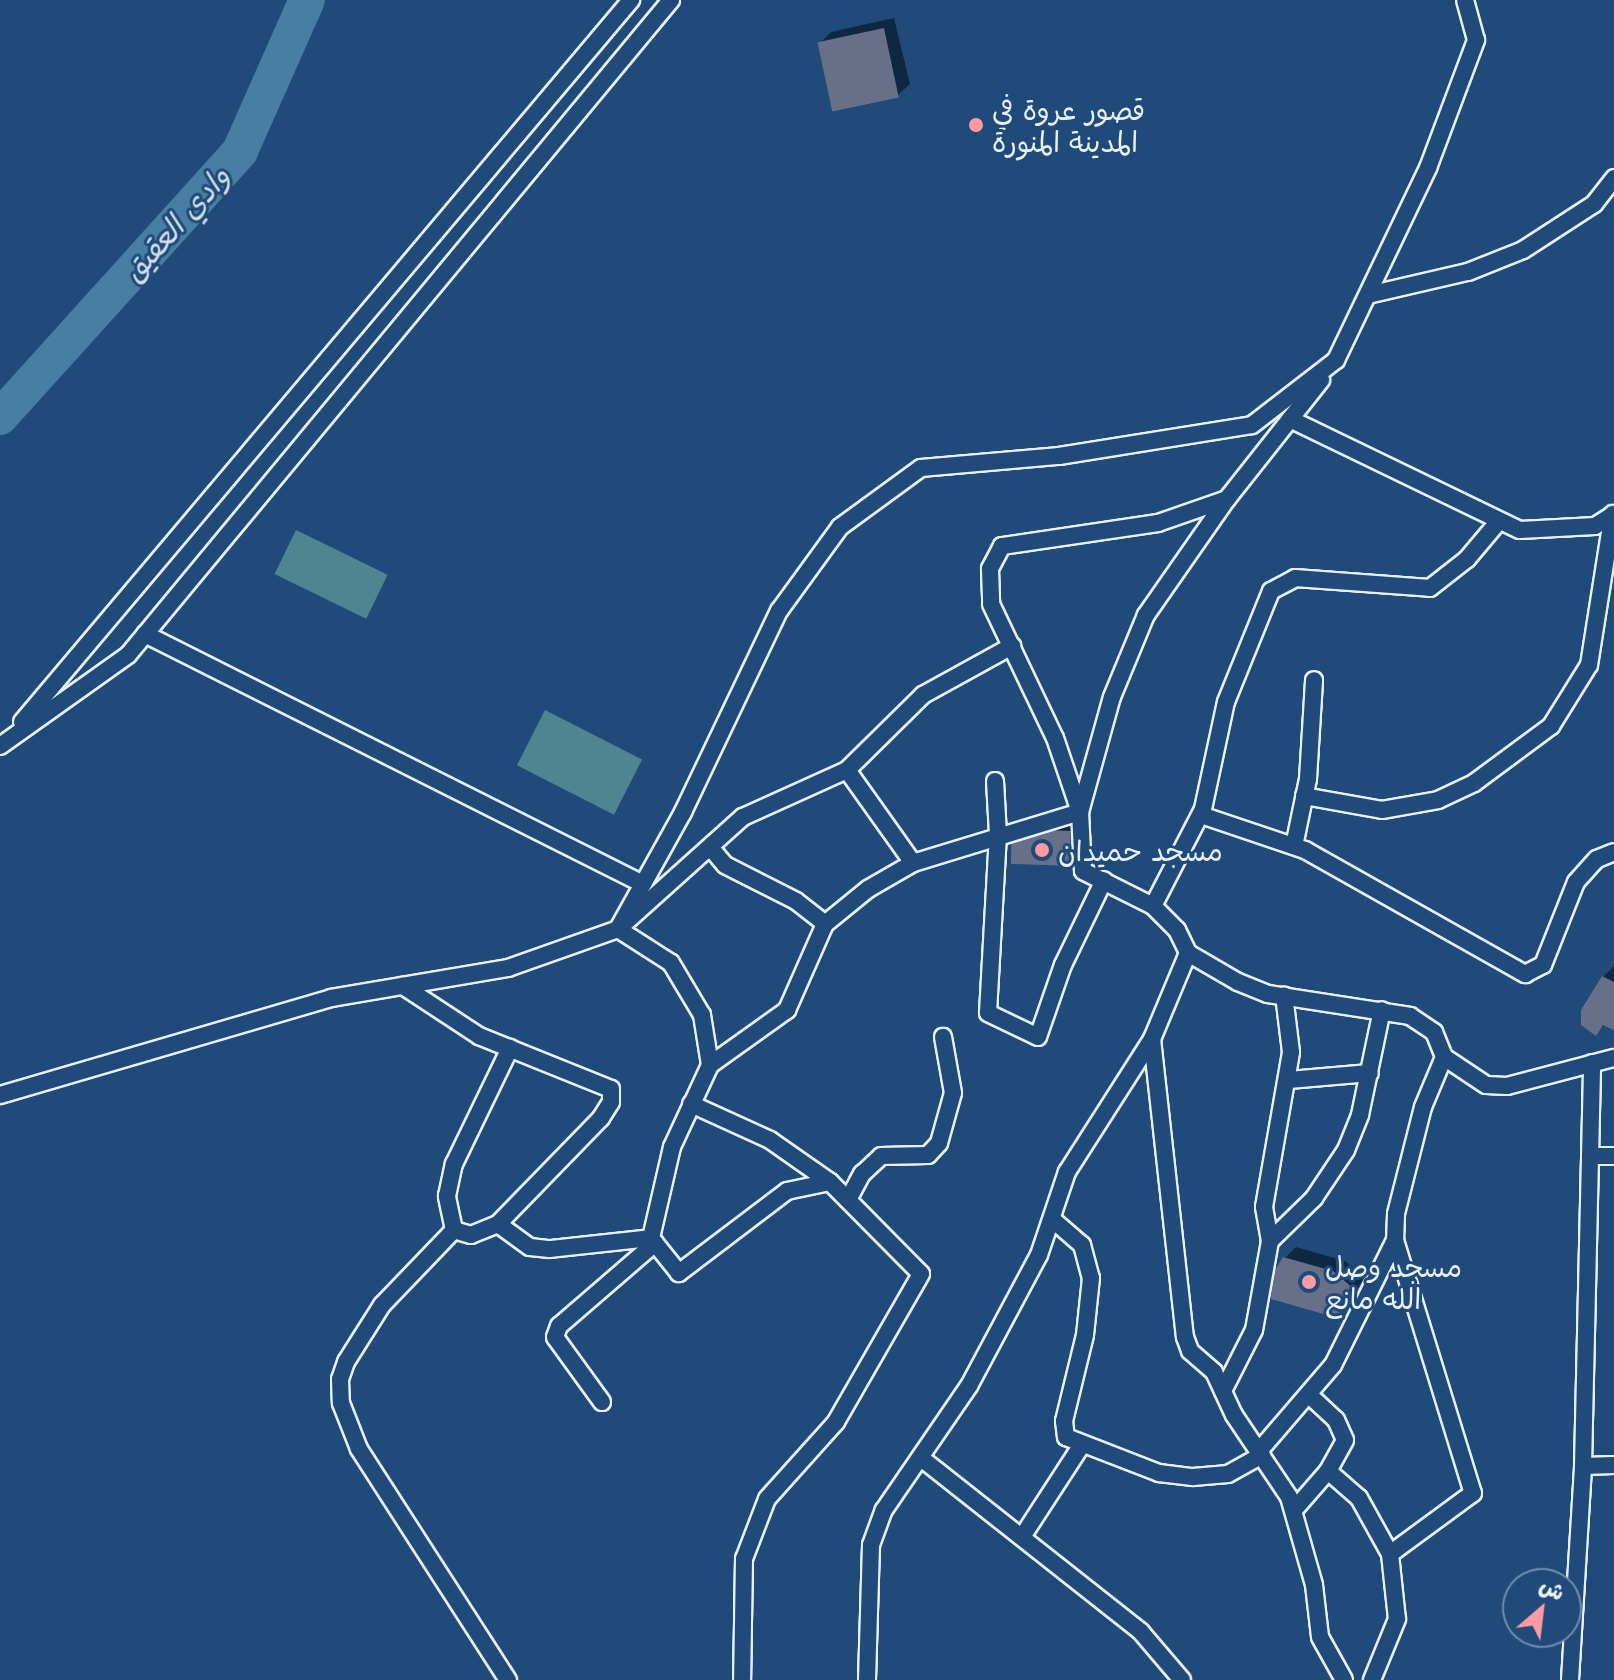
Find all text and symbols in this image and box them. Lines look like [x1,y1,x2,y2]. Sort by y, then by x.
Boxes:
place label: قصور عروة في المدينة المنورة [992,92,1145,158]
marker: قصور عروة في المدينة المنورة [967,116,985,134]
water label: وادي العقيق [114,158,236,288]
place label: مسجد حميدان [1058,833,1223,867]
marker: مسجد حميدان [1033,841,1051,859]
place label: مسجد وصل الله مانع [1325,1249,1462,1315]
marker: مسجد وصل الله مانع [1300,1273,1318,1291]
north arrow [1502,1568,1582,1648]
text: ش [1535,1570,1570,1607]

